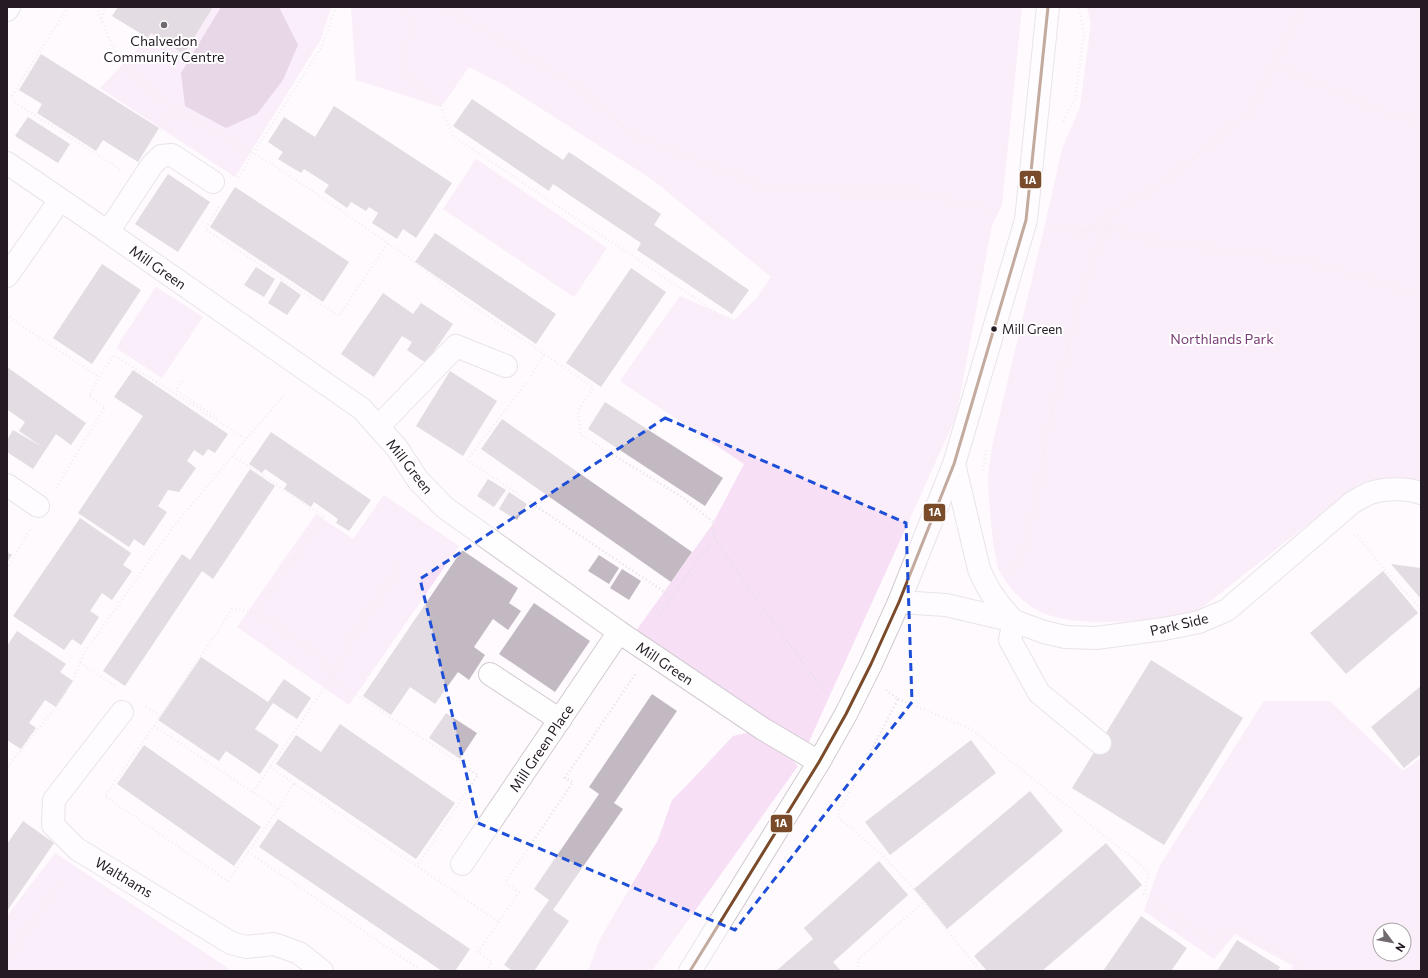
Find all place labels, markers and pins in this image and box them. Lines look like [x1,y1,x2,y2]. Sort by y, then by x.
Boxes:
marker: Chalvedon Community Centre [159,20,169,30]
place label: Chalvedon Community Centre [104,32,224,65]
place label: Mill Green [1002,321,1063,337]
marker: Mill Green [989,324,999,334]

